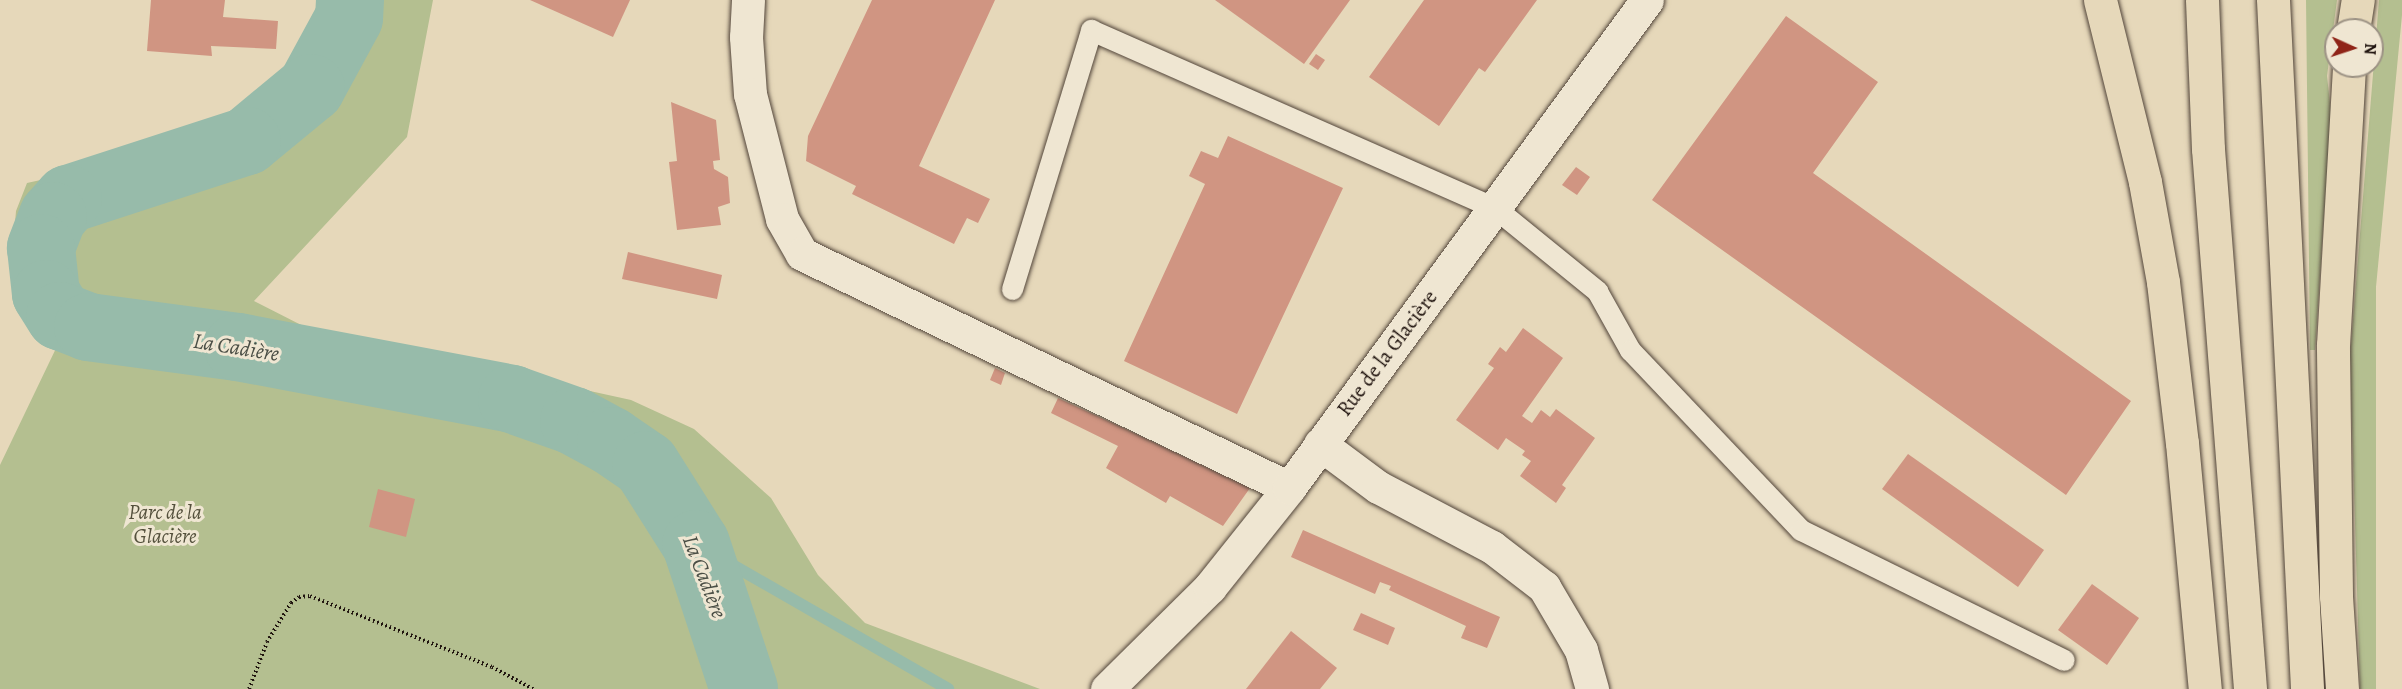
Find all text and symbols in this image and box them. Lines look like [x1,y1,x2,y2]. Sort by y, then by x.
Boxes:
north arrow [2324,18,2384,78]
text: N [2359,42,2381,55]
street label: Rue de la Glacière [1331,285,1443,421]
water label: La Cadière [191,328,281,368]
park label: Parc de la Glacière [128,499,202,549]
water label: La Cadière [676,532,732,622]

